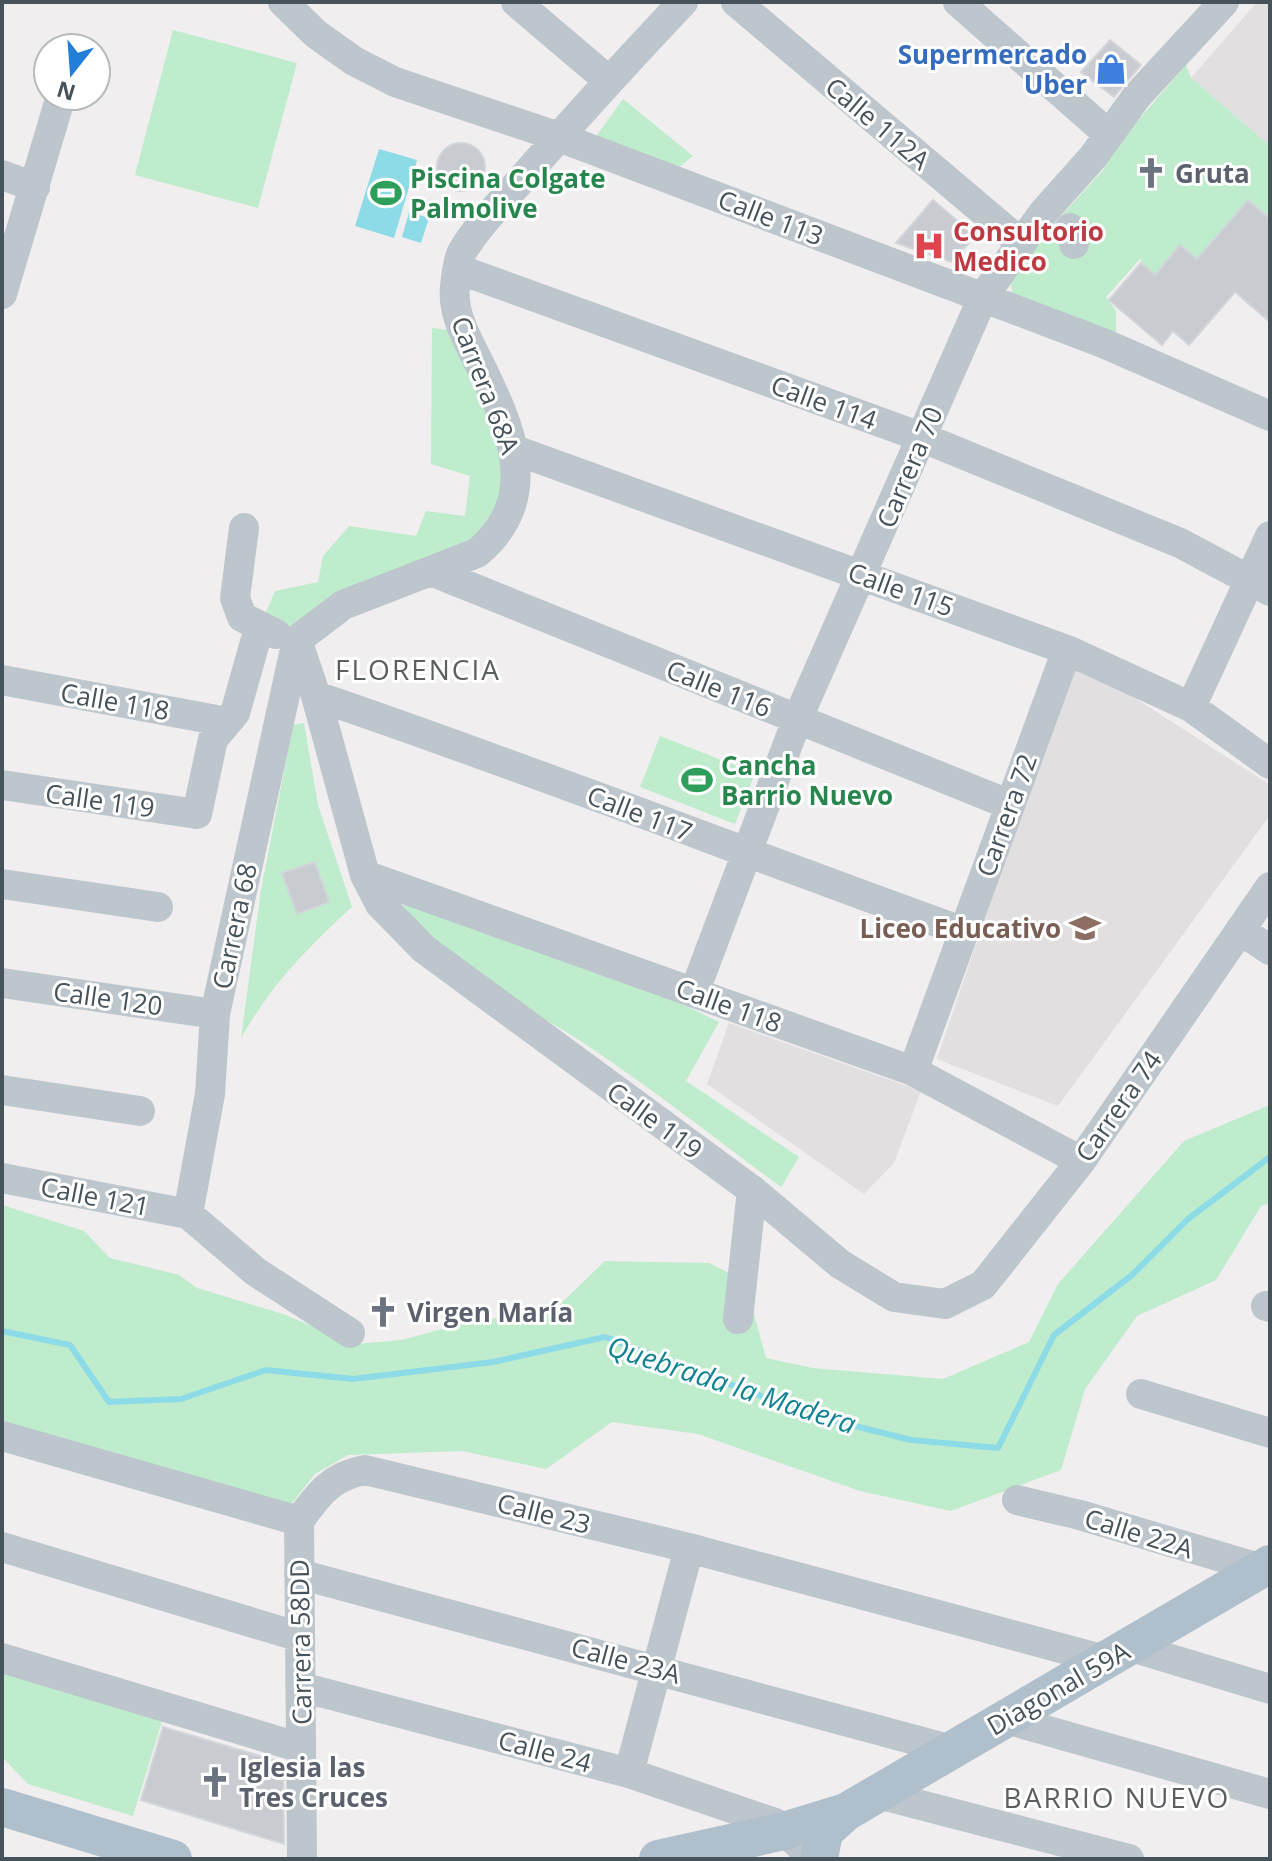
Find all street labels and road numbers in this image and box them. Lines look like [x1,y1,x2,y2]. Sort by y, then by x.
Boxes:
street label: Calle 112A [818,69,938,178]
street label: Calle 113 [713,181,829,253]
street label: Carrera 68A [443,311,529,460]
street label: Calle 114 [766,366,882,438]
street label: Carrera 70 [867,401,951,533]
street label: Calle 115 [843,553,959,625]
street label: Calle 116 [661,651,777,725]
street label: Calle 118 [58,674,172,728]
street label: Carrera 72 [967,749,1045,881]
street label: Calle 119 [43,775,157,825]
street label: Calle 117 [582,777,698,849]
street label: Carrera 68 [203,860,265,992]
street label: Calle 118 [671,969,787,1041]
street label: Calle 120 [51,973,165,1023]
street label: Carrera 74 [1066,1043,1170,1169]
street label: Calle 119 [600,1073,710,1167]
street label: Calle 121 [38,1168,152,1224]
street label: Calle 23 [494,1484,594,1542]
street label: Calle 22A [1080,1499,1198,1567]
street label: Carrera 58DD [281,1559,319,1725]
street label: Calle 23A [567,1628,685,1692]
street label: Diagonal 59A [980,1632,1137,1743]
street label: Calle 24 [494,1721,596,1781]

